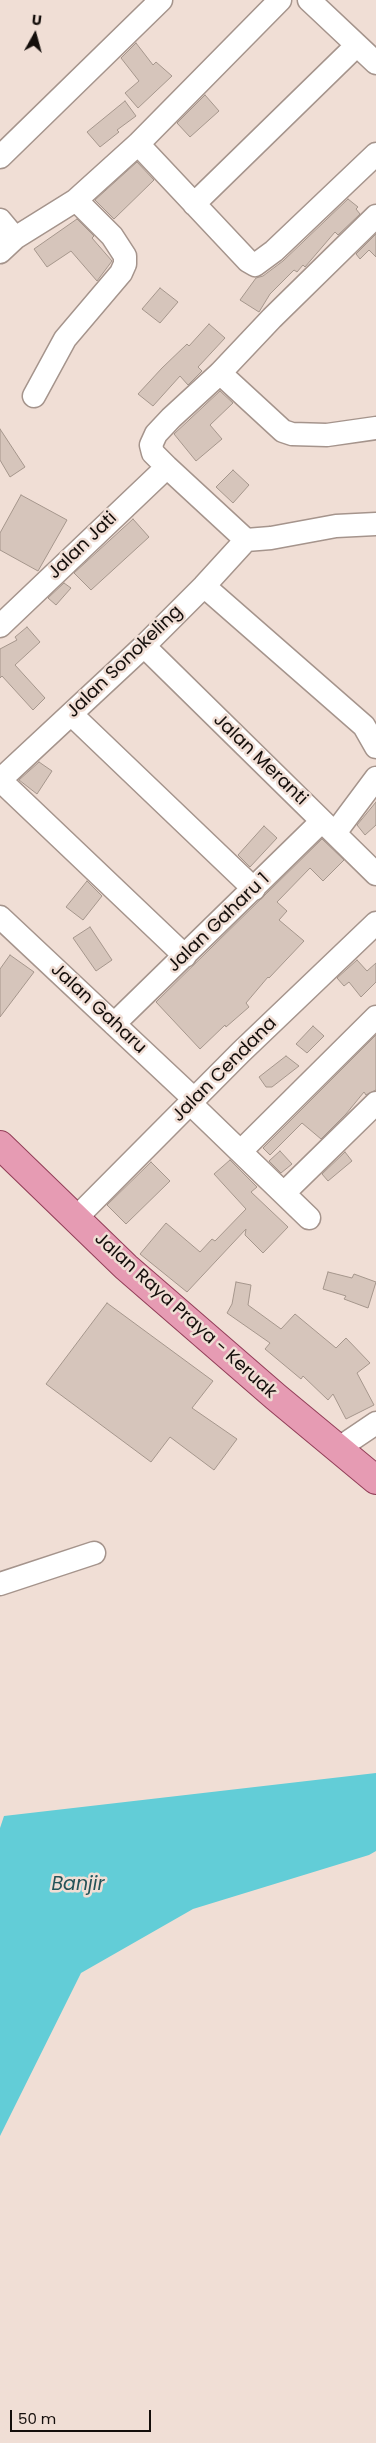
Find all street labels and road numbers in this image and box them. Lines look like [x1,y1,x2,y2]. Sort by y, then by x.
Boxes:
street label: Jalan Jati [44,508,122,584]
street label: Jalan Sonokeling [63,601,187,723]
street label: Jalan Meranti [208,710,312,810]
street label: Jalan Gaharu 1 [164,869,274,977]
street label: Jalan Gaharu [46,959,150,1059]
street label: Jalan Cendana [168,1013,282,1127]
street label: Jalan Raya Praya - Keruak [89,1228,281,1404]

